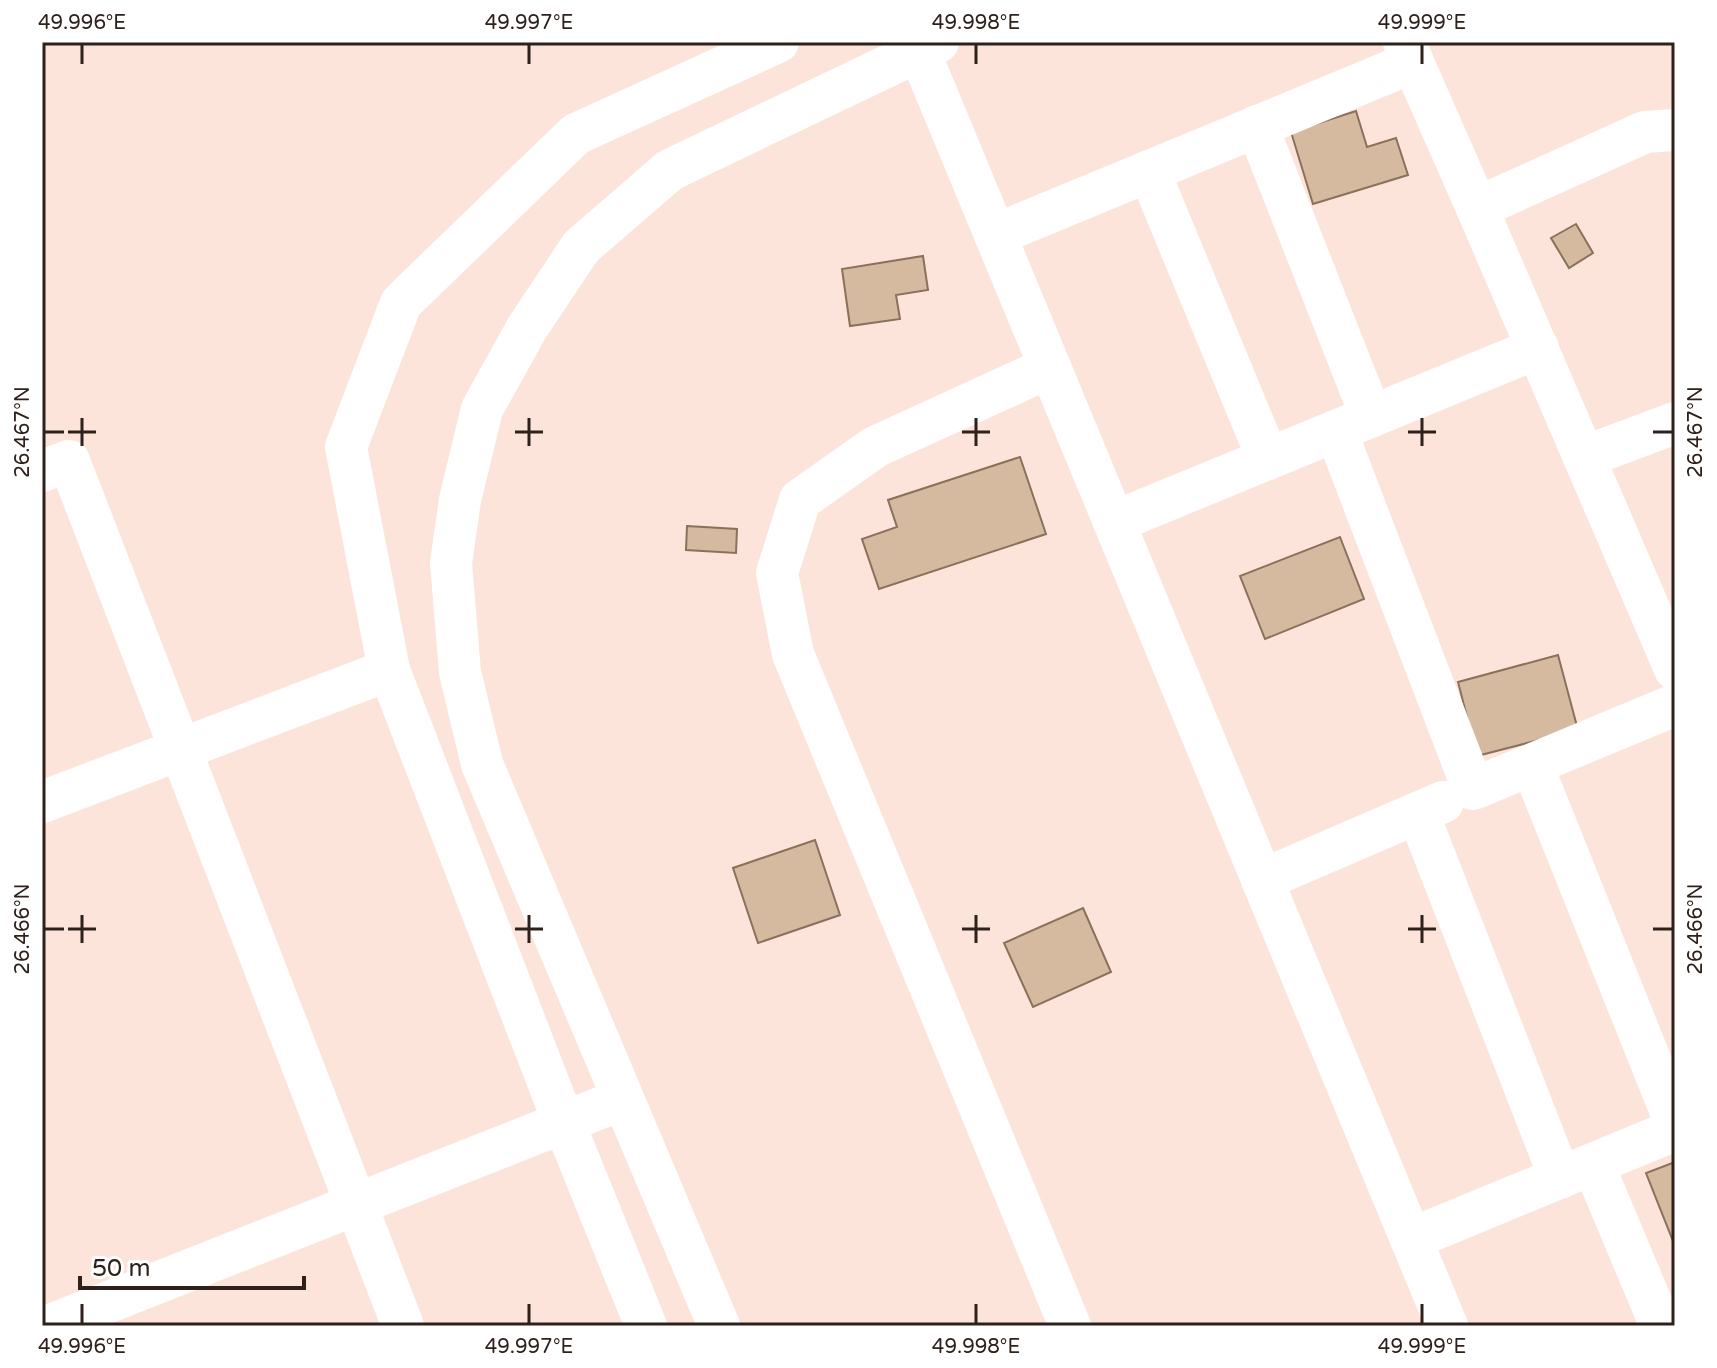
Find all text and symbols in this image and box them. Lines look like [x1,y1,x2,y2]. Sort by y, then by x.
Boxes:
text: 49.996°E [38,11,126,35]
text: 49.997°E [485,11,573,35]
text: 49.998°E [932,11,1020,35]
text: 49.999°E [1378,11,1466,35]
text: 26.467°N [11,386,35,478]
text: 26.467°N [1684,386,1708,478]
text: 26.466°N [11,883,35,975]
text: 26.466°N [1684,883,1708,975]
scale bar [80,1240,304,1290]
text: 50 m [92,1254,150,1283]
text: 49.996°E [38,1335,126,1359]
text: 49.997°E [485,1335,573,1359]
text: 49.998°E [932,1335,1020,1359]
text: 49.999°E [1378,1335,1466,1359]

